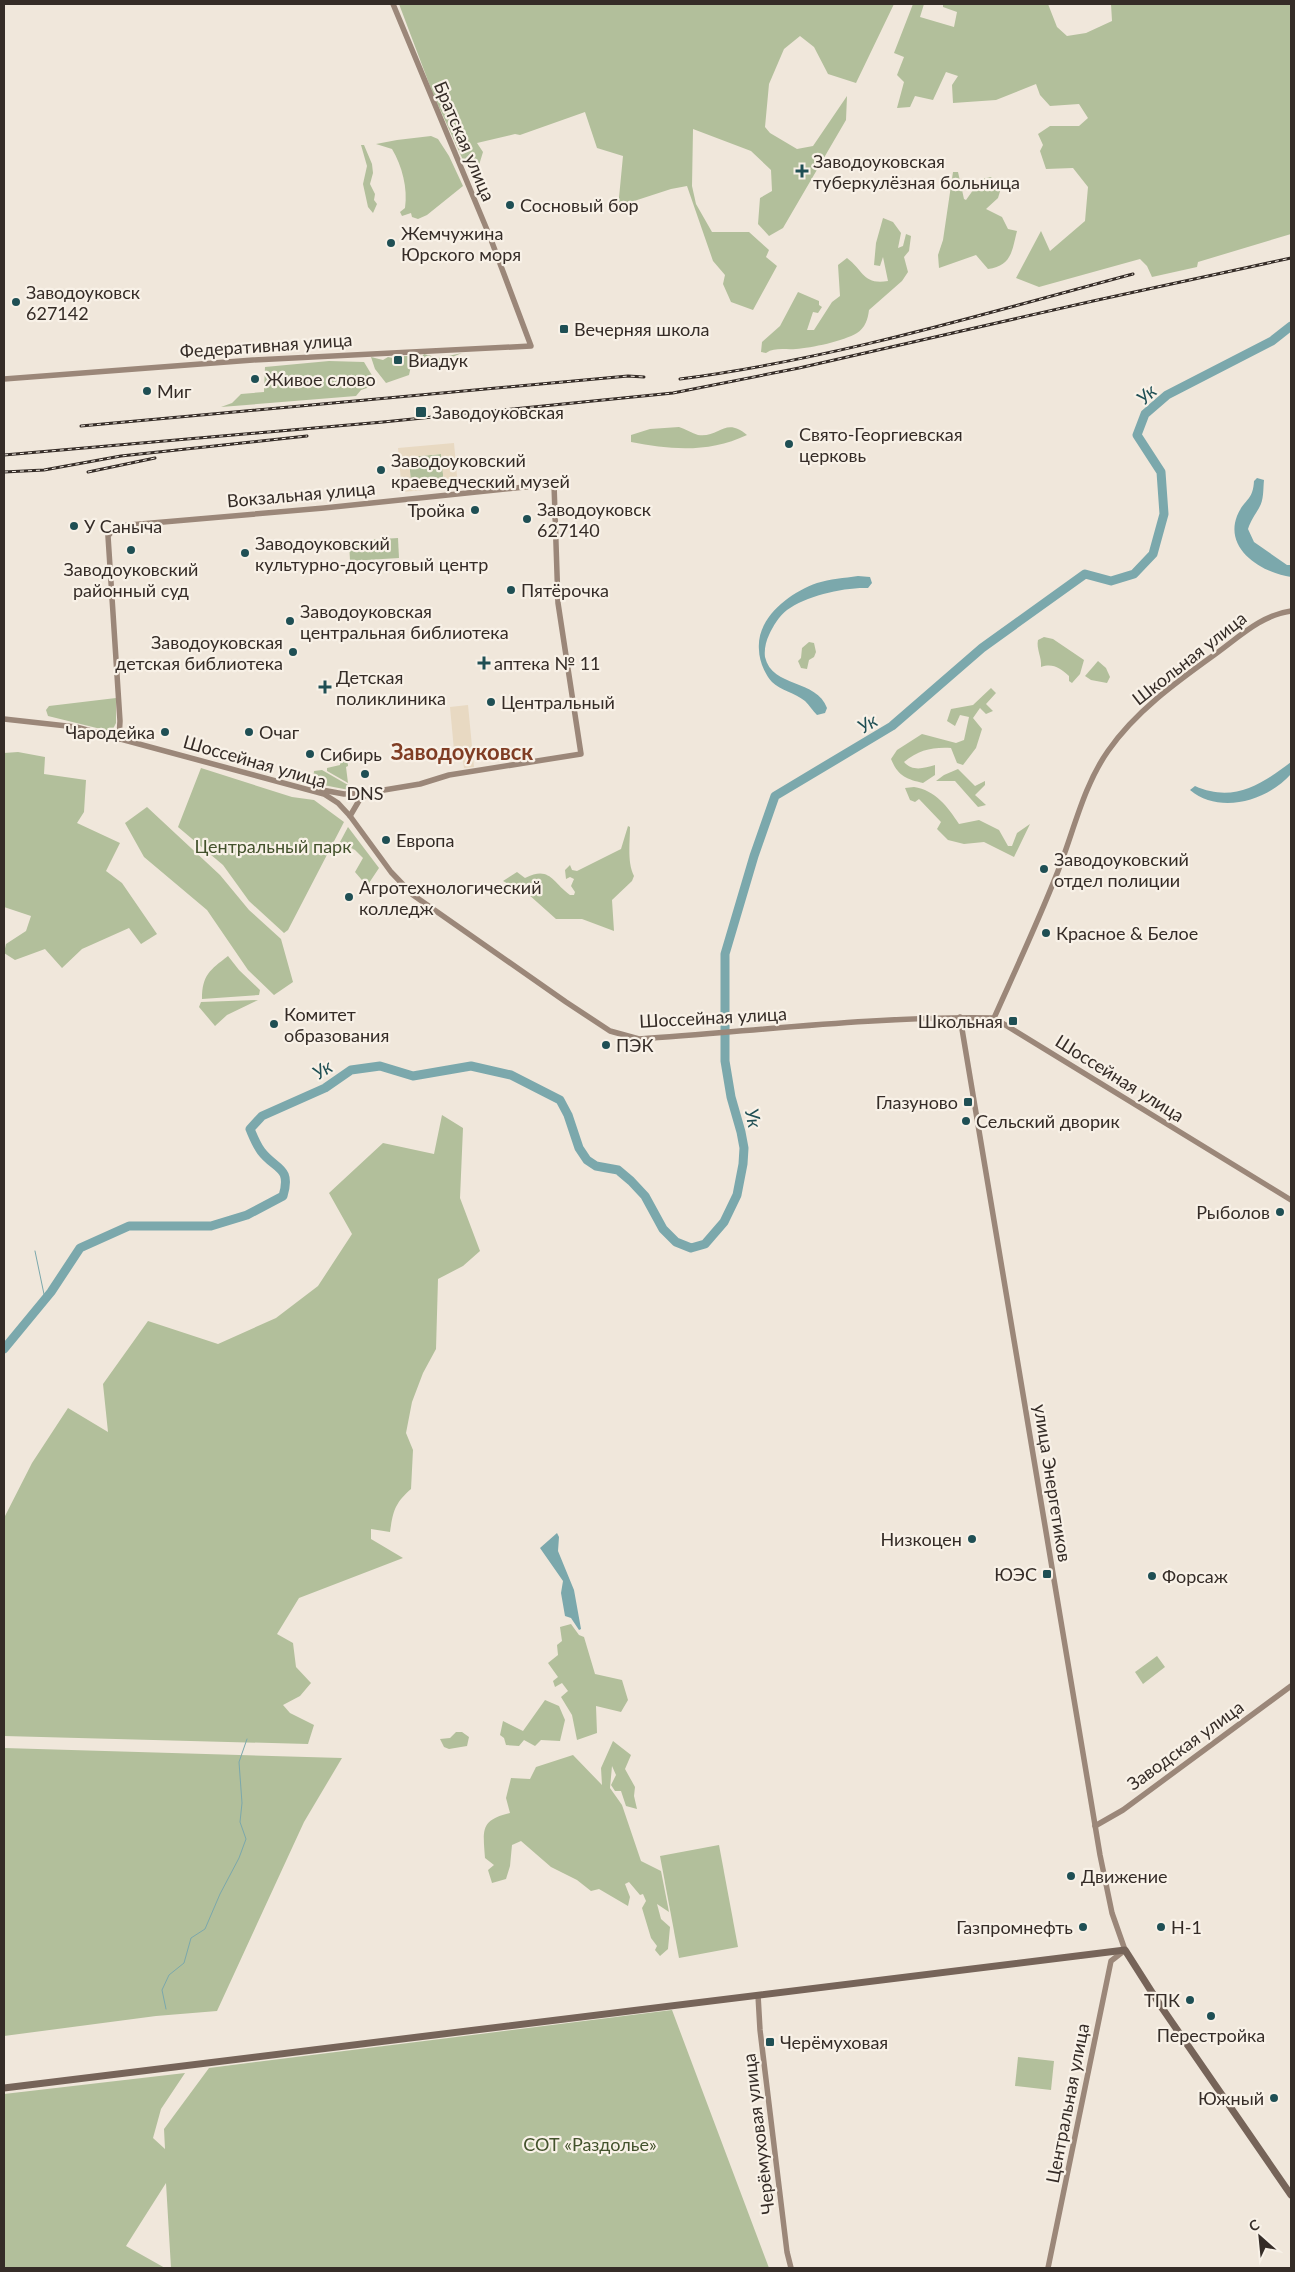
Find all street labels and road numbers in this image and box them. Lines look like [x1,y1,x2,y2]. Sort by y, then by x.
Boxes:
street label: Братская улица [430,78,500,204]
street label: Федеративная улица [179,328,353,362]
street label: Вокзальная улица [226,477,376,511]
street label: Школьная улица [1127,607,1251,709]
street label: Шоссейная улица [181,730,329,792]
street label: Шоссейная улица [639,1002,787,1032]
street label: Шоссейная улица [1052,1030,1188,1126]
street label: улица Энергетиков [1030,1403,1076,1563]
street label: Заводская улица [1123,1695,1247,1795]
street label: Центральная улица [1041,2021,1093,2185]
street label: Черёмуховая улица [737,2052,779,2216]

